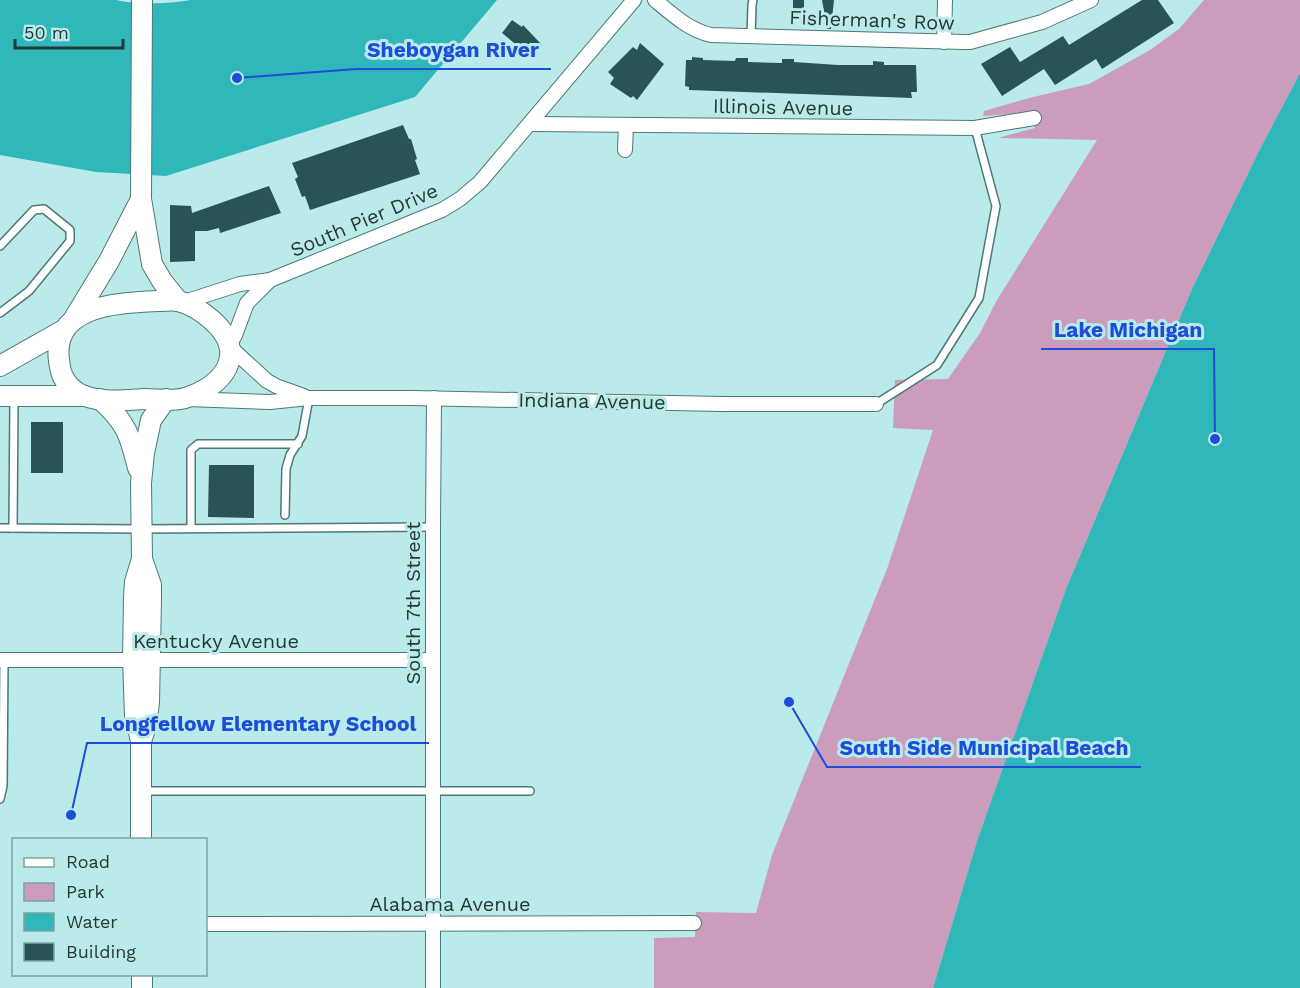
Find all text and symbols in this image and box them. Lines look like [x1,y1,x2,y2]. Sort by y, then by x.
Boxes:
street label: Fisherman's Row [789,5,955,35]
scale bar [15,12,123,50]
text: 50 m [24,22,69,43]
callout: Sheboygan River [356,30,551,69]
text: Sheboygan River [367,37,539,62]
street label: Illinois Avenue [713,94,853,120]
street label: South Pier Drive [287,178,441,262]
callout: Lake Michigan [1041,310,1214,349]
text: Lake Michigan [1054,317,1202,342]
street label: Indiana Avenue [518,388,666,414]
street label: South 7th Street [401,521,425,684]
street label: Kentucky Avenue [133,629,299,653]
callout: Longfellow Elementary School [87,704,429,743]
text: Longfellow Elementary School [100,711,416,736]
callout: South Side Municipal Beach [827,728,1141,767]
text: South Side Municipal Beach [839,735,1129,760]
legend [12,838,207,976]
text: Road [66,851,110,872]
text: Park [66,881,105,902]
street label: Alabama Avenue [369,892,531,916]
text: Water [66,911,118,932]
text: Building [66,941,136,962]

